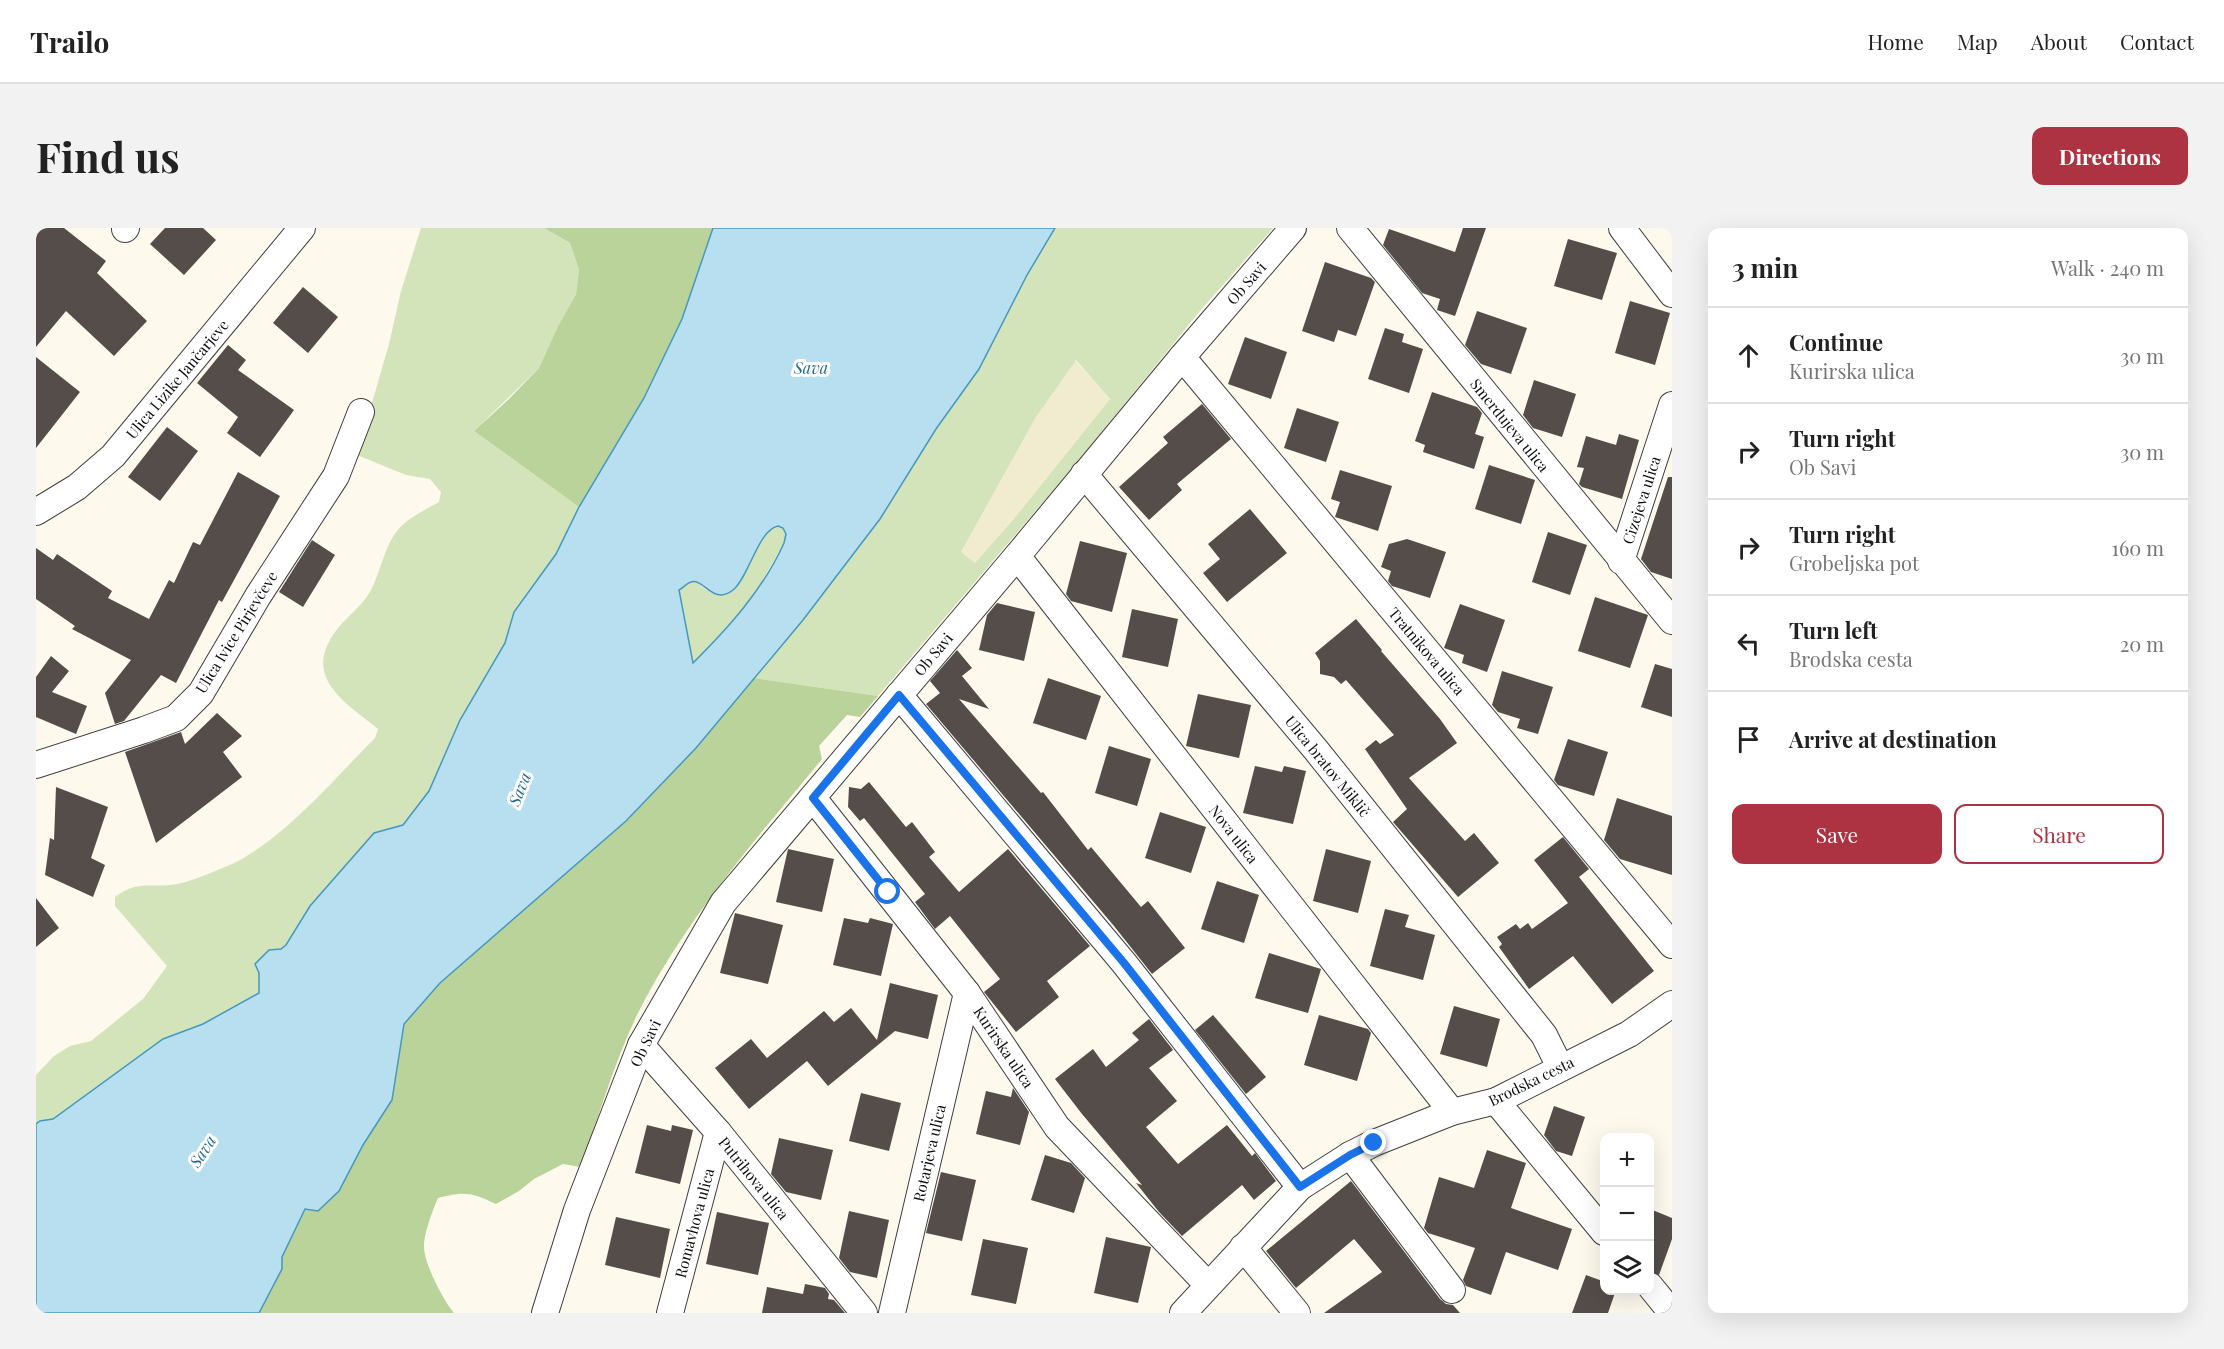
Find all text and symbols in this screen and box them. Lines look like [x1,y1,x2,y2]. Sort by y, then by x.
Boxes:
text: Trailo [30,23,109,60]
text: Home [1868,27,1924,55]
text: Map [1957,27,1998,55]
text: About [2031,27,2087,55]
text: Contact [2120,27,2194,55]
button: Directions [2032,127,2188,185]
text: Find us [36,128,180,184]
text: 3 min [1732,250,1798,285]
text: Walk · 240 m [2051,254,2164,281]
street label: Ob Savi [1222,257,1271,309]
street label: Ulica Lizike Jančarjeve [121,315,233,443]
text: Continue [1789,327,1883,357]
icon: ahead [1732,339,1765,372]
text: 30 m [2120,342,2164,369]
water label: Sava [793,357,828,378]
text: Kurirska ulica [1789,357,1915,384]
street label: Smerdujeva ulica [1466,374,1554,476]
text: Turn right [1789,423,1895,453]
icon: right [1732,435,1765,468]
text: 30 m [2120,438,2164,465]
street label: Cizejeva ulica [1617,453,1665,547]
text: Ob Savi [1789,453,1856,480]
text: Turn right [1789,519,1895,549]
icon: right [1732,531,1765,564]
text: 160 m [2112,534,2164,561]
text: Grobeljska pot [1789,549,1919,576]
street label: Ulica Ivice Pirjevčeve [190,567,282,697]
street label: Tratnikova ulica [1384,603,1470,699]
text: Turn left [1789,615,1878,645]
icon: left [1732,627,1765,660]
street label: Ob Savi [909,628,957,680]
text: 20 m [2120,630,2164,657]
text: Brodska cesta [1789,645,1913,672]
street label: Ulica bratov Miklič [1281,711,1375,821]
icon: arrive [1732,723,1765,756]
text: Arrive at destination [1789,724,1997,754]
water label: Sava [502,769,535,810]
street label: Nova ulica [1205,801,1263,868]
button: Save [1732,804,1942,864]
button: Share [1954,804,2164,864]
route start [874,878,900,904]
street label: Kurirska ulica [969,1002,1039,1092]
street label: Ob Savi [625,1015,665,1070]
street label: Brodska cesta [1485,1051,1578,1110]
street label: Rotarjeva ulica [908,1102,950,1204]
route end [1360,1129,1386,1155]
water label: Sava [183,1131,220,1172]
street label: Putrihova ulica [714,1132,794,1224]
map controls [1600,1133,1654,1295]
button: + [1600,1133,1654,1187]
street label: Romavhova ulica [670,1165,718,1280]
button: − [1600,1187,1654,1241]
button: layers [1600,1241,1654,1295]

